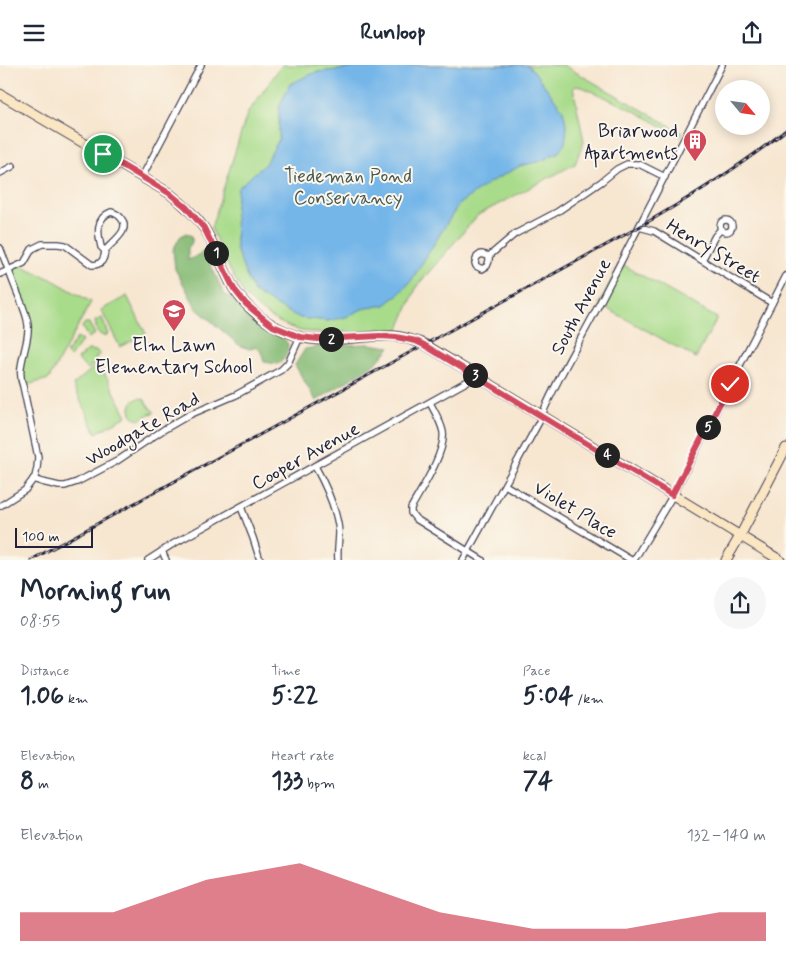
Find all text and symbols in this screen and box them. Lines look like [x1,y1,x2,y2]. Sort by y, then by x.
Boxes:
icon: menu [20,19,48,47]
text: Runloop [360,19,426,47]
icon: share [738,19,766,47]
north arrow [715,80,770,135]
map controls [715,80,770,135]
place label: Briarwood Apartments [585,119,678,168]
building icon: Briarwood Apartments [682,128,708,162]
pin [82,133,124,175]
icon: arrive [89,140,117,168]
park label: Tiedeman Pond Conservancy [284,164,412,211]
street label: Henry Street [661,213,765,290]
pin: 1 [204,241,228,265]
text: 1 [213,244,220,262]
street label: South Avenue [545,254,617,359]
school or university icon: Elm Lawn Elementary School [161,298,187,332]
pin: 2 [318,327,344,351]
text: 2 [328,330,335,348]
place label: Elm Lawn Elementary School [95,333,253,380]
pin: 3 [462,363,488,387]
pin [709,363,751,405]
text: 3 [472,366,479,384]
icon: check [716,370,744,398]
street label: Woodgate Road [81,387,205,474]
pin: 5 [696,415,720,439]
street label: Cooper Avenue [247,416,364,496]
text: 5 [704,418,713,436]
pin: 4 [594,443,620,467]
text: 4 [603,446,612,464]
street label: Violet Place [529,476,622,545]
scale bar [15,525,92,548]
text: 100 m [22,528,60,546]
text: Morning run [20,573,171,610]
button: share [714,577,766,629]
text: 08:55 [20,611,60,632]
text: Distance [20,662,69,680]
text: Time [271,662,301,680]
text: Pace [523,662,551,680]
text: 1.06 [20,680,64,713]
text: 5:22 [271,680,318,713]
text: 5:04 [523,680,573,713]
text: km [64,690,88,708]
text: /km [573,690,604,708]
text: Elevation [20,747,75,765]
text: Heart rate [271,747,334,765]
text: kcal [523,747,546,765]
text: 8 [20,765,34,798]
text: 133 [271,765,303,798]
text: 74 [523,765,553,798]
text: m [34,775,49,793]
text: bpm [303,775,335,793]
text: Elevation [20,825,83,846]
text: 132–140 m [687,825,766,846]

